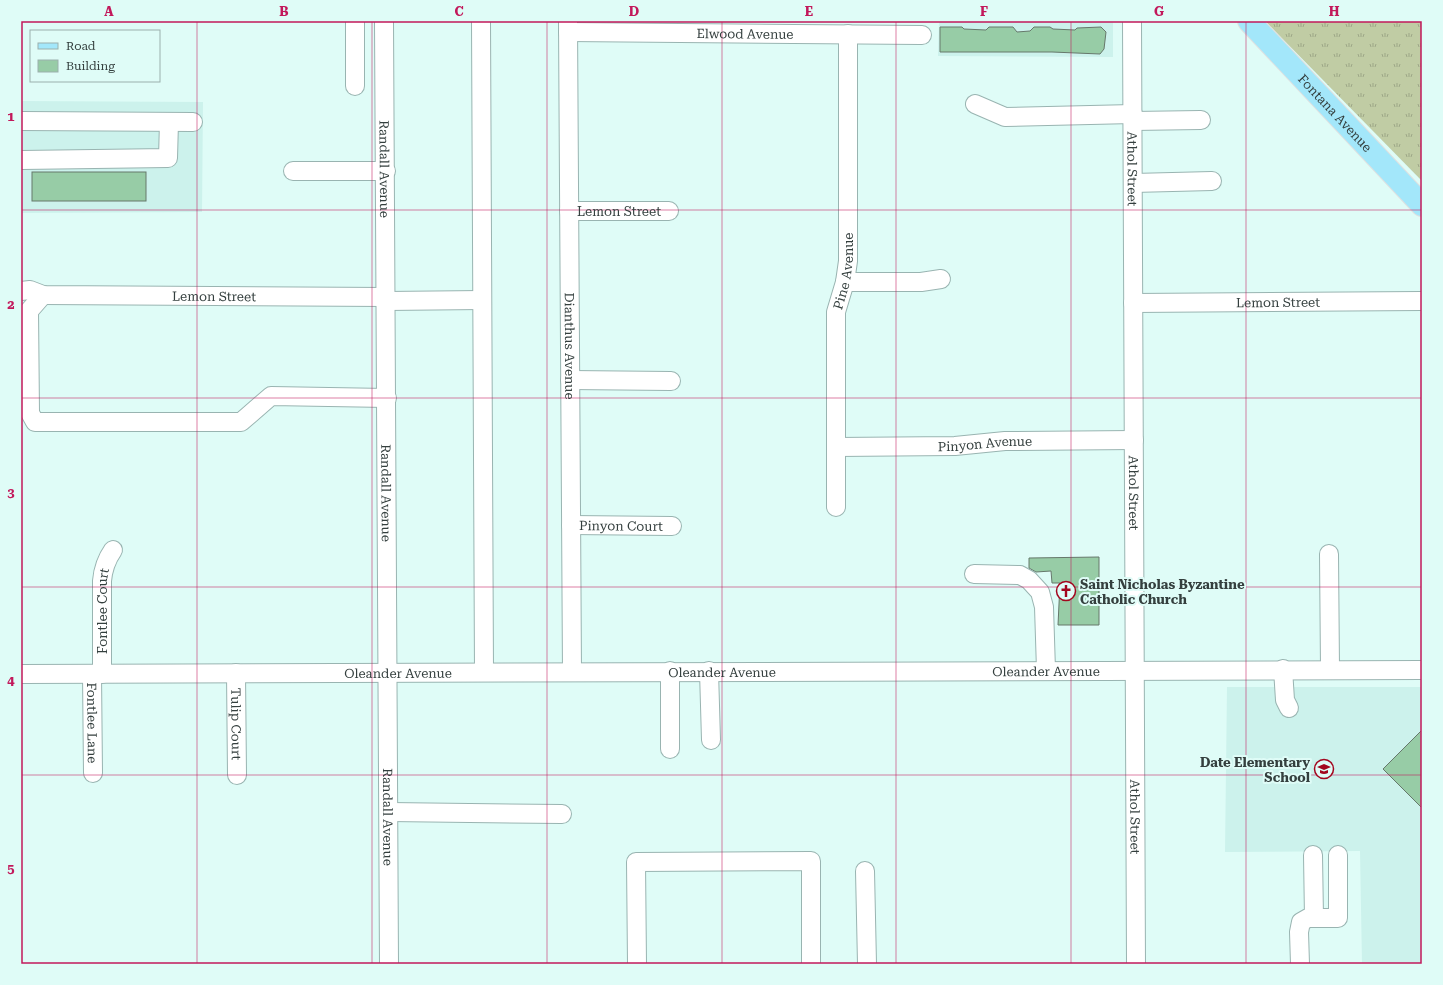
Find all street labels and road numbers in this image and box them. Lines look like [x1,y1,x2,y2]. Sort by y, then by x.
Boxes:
street label: Elwood Avenue [696,26,794,41]
street label: Fontana Avenue [1295,71,1375,155]
street label: Randall Avenue [377,120,393,218]
street label: Athol Street [1125,132,1140,207]
street label: Lemon Street [577,204,661,219]
street label: Pine Avenue [830,233,856,311]
street label: Lemon Street [172,288,256,304]
street label: Dianthus Avenue [562,292,578,400]
street label: Lemon Street [1236,294,1320,310]
street label: Pinyon Avenue [938,433,1032,454]
street label: Randall Avenue [379,444,394,542]
street label: Athol Street [1126,456,1142,531]
street label: Pinyon Court [579,518,663,533]
street label: Fontlee Court [95,566,111,654]
street label: Oleander Avenue [992,663,1100,679]
street label: Oleander Avenue [668,664,776,680]
street label: Oleander Avenue [344,665,452,681]
street label: Fontlee Lane [85,682,100,764]
street label: Tulip Court [229,688,244,761]
street label: Randall Avenue [380,768,396,866]
street label: Athol Street [1128,780,1143,855]

